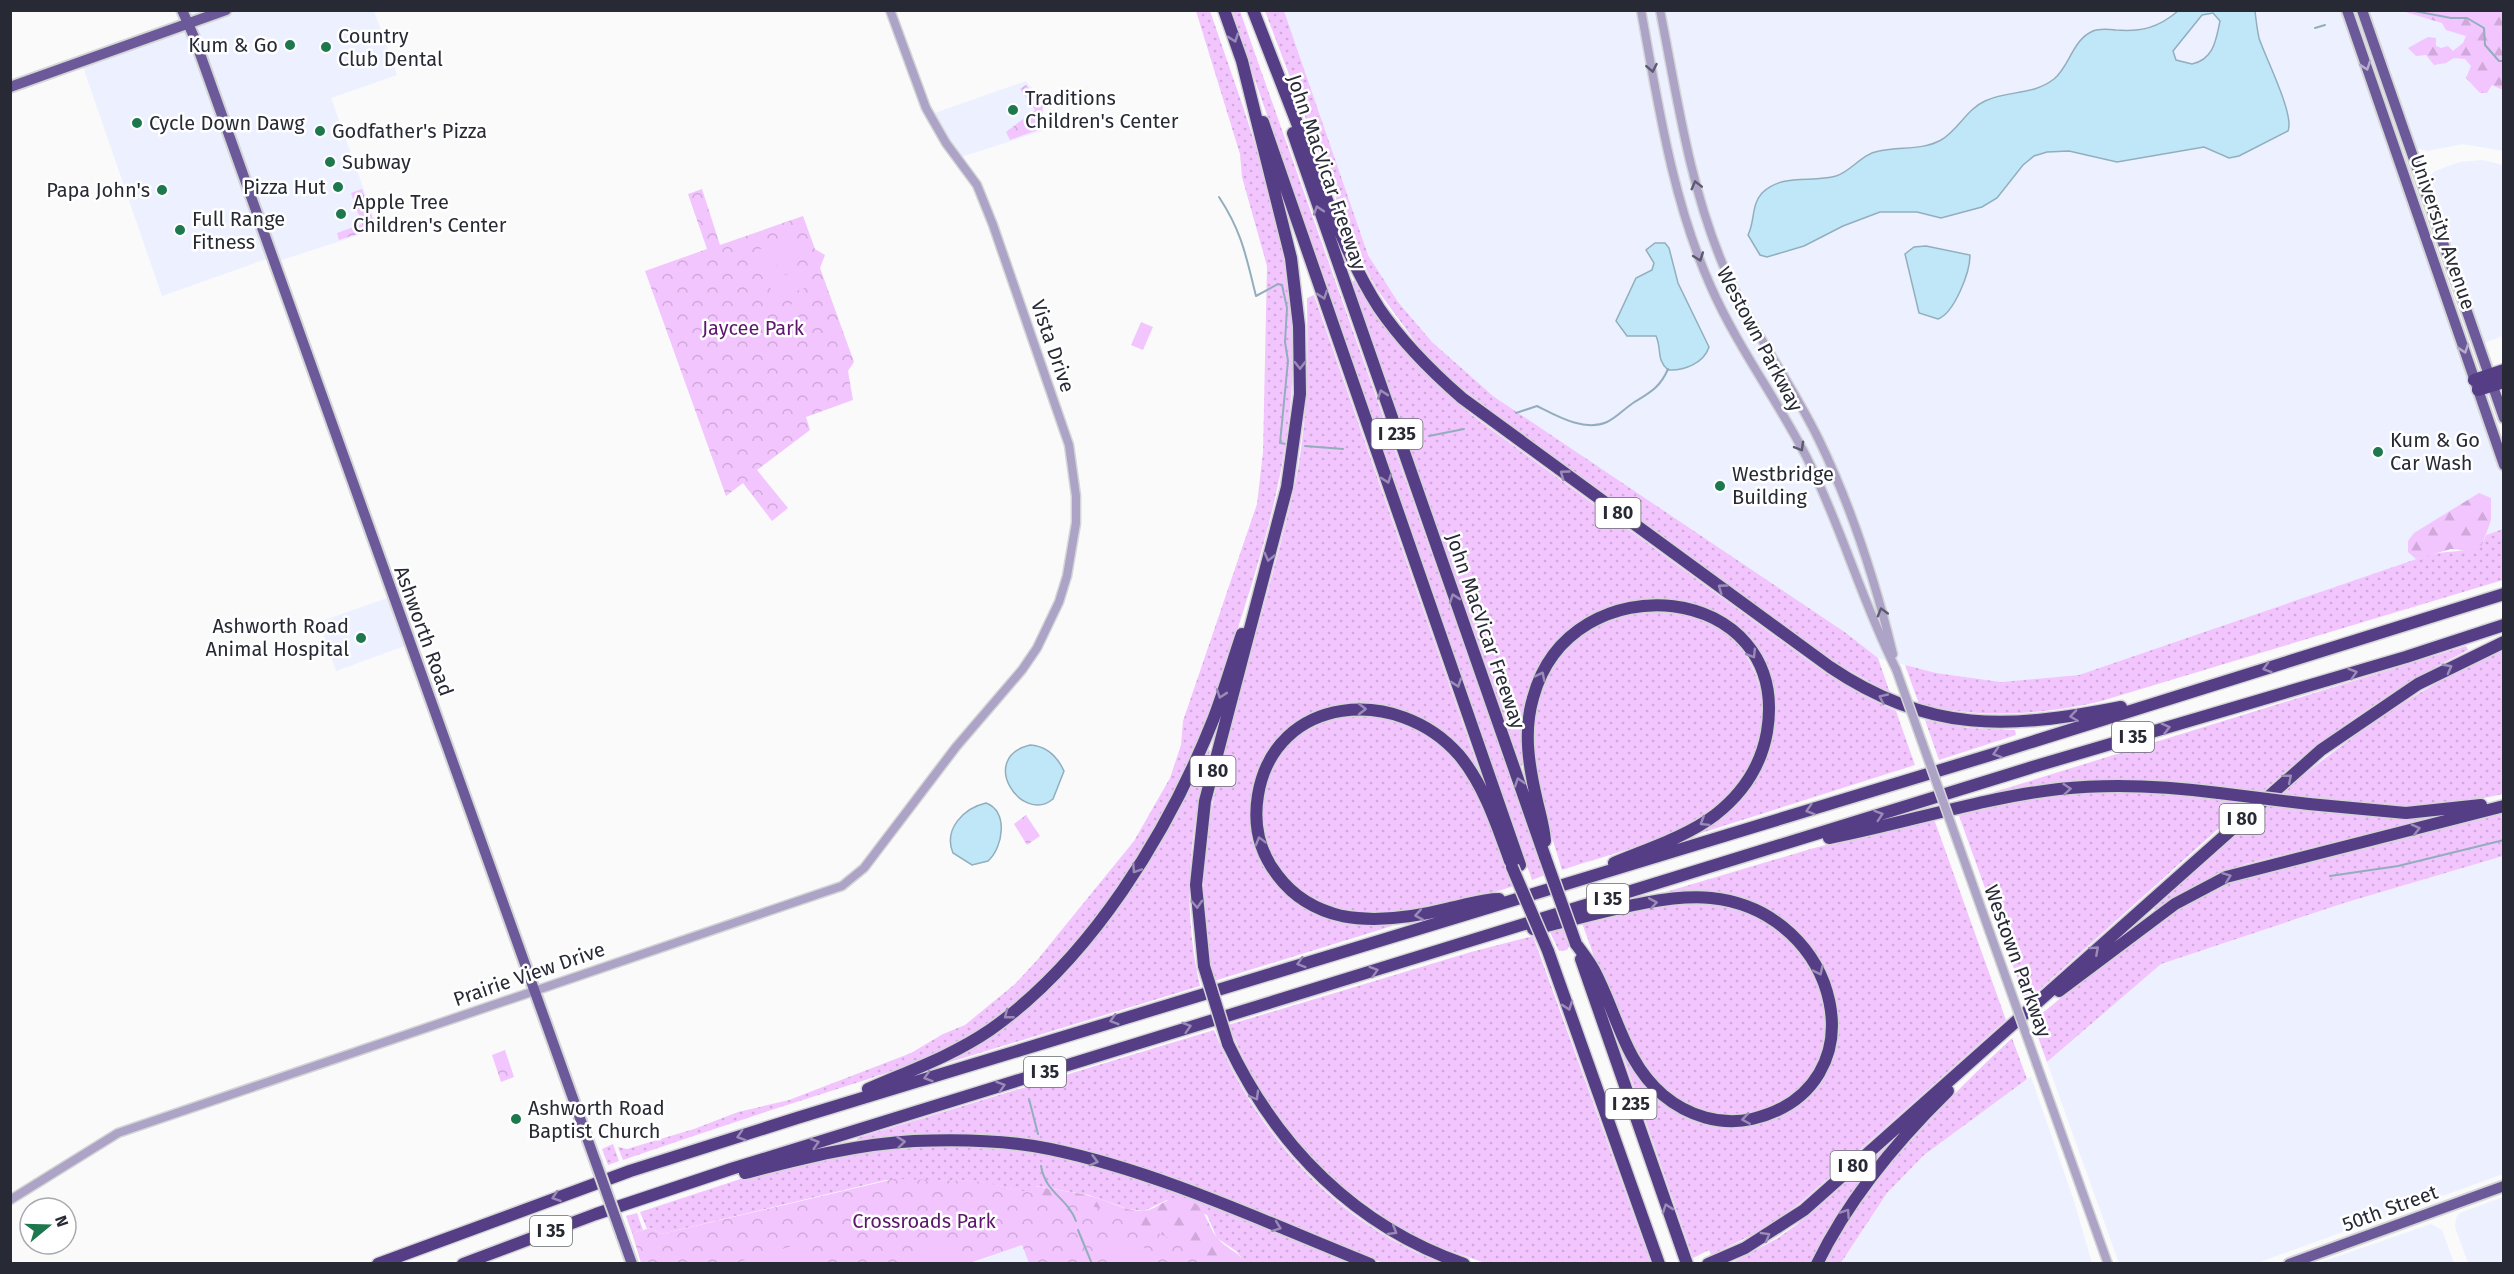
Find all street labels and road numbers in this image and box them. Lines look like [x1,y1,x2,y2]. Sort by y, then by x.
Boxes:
street label: John MacVicar Freeway [1282,71,1372,273]
street label: University Avenue [2405,151,2481,313]
street label: Westown Parkway [1712,263,1808,416]
street label: Vista Drive [1026,297,1080,395]
road number: I 235 [1372,419,1422,449]
road number: I 80 [1596,498,1640,528]
street label: John MacVicar Freeway [1441,530,1531,732]
street label: Ashworth Road [389,563,459,699]
road number: I 35 [2112,722,2154,752]
road number: I 80 [1190,756,1236,786]
road number: I 80 [2220,804,2264,834]
street label: Westown Parkway [1979,882,2057,1041]
road number: I 35 [1587,884,1629,914]
street label: Prairie View Drive [450,937,608,1011]
road number: I 35 [1024,1057,1066,1087]
road number: I 235 [1606,1089,1656,1119]
road number: I 80 [1830,1151,1876,1181]
street label: 50th Street [2339,1179,2442,1236]
road number: I 35 [530,1216,572,1246]

